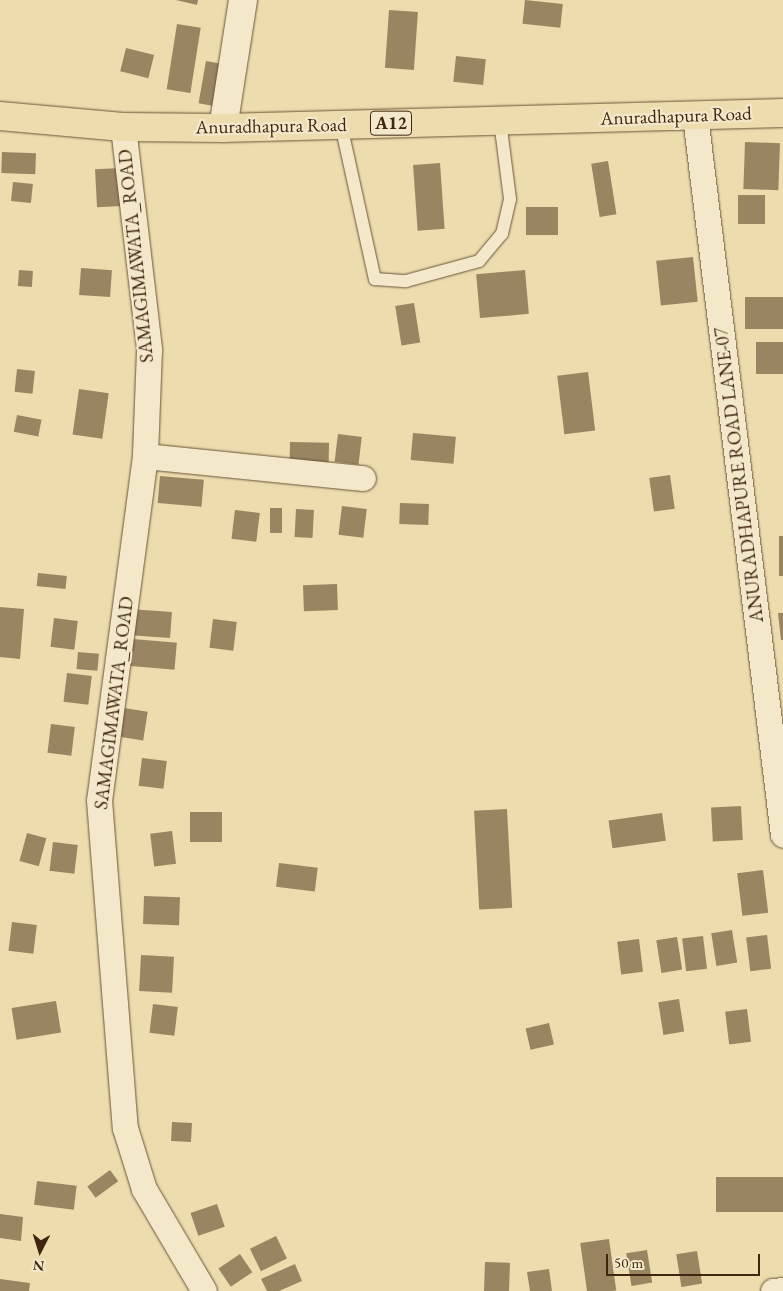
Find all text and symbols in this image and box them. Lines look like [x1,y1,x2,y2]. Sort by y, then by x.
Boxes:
street label: Anuradhapura Road [600,102,752,130]
road number: A12 [370,108,412,138]
street label: Anuradhapura Road [195,113,347,139]
street label: SAMAGIMAWATA_ROAD [113,148,159,364]
street label: ANURADHAPURE ROAD LANE-07 [710,326,768,624]
street label: SAMAGIMAWATA_ROAD [90,595,138,811]
north arrow [15,1226,65,1276]
scale bar [608,1244,762,1276]
text: 50 m [614,1253,643,1272]
text: N [32,1256,45,1275]

